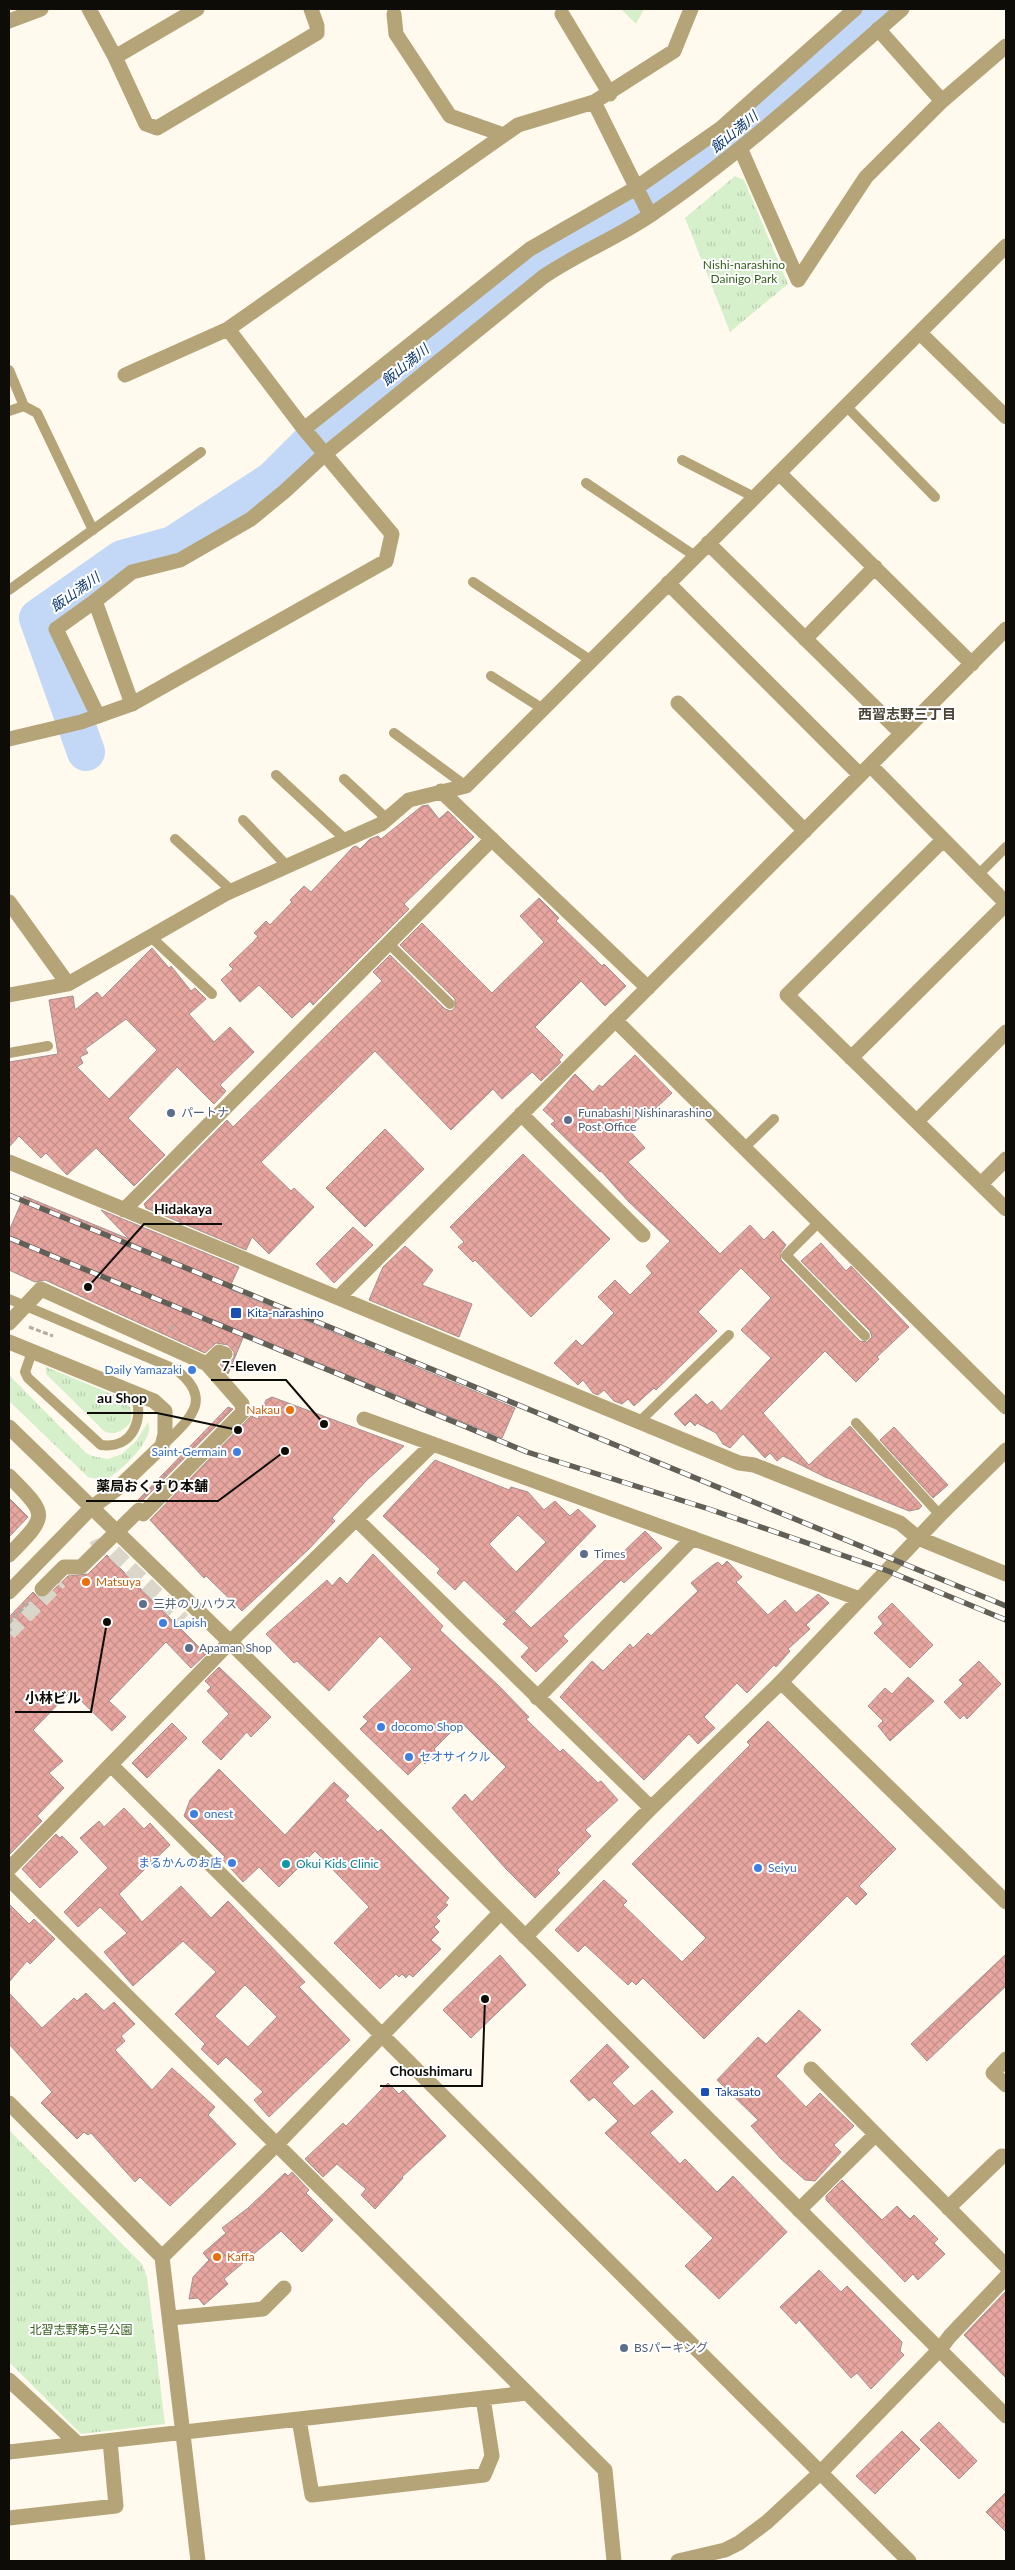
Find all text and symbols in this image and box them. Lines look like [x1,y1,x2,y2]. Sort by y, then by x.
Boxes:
water label: 飯山満川 [707,106,762,156]
park label: Nishi-narashino Dainigo Park [703,257,785,286]
water label: 飯山満川 [378,339,433,389]
water label: 飯山満川 [47,567,104,615]
district label: 西習志野三丁目 [858,705,956,722]
place label: パートナ [181,1105,229,1120]
place label: Funabashi Nishinarashino Post Office [578,1105,712,1134]
marker: パートナ [165,1107,177,1119]
marker: Funabashi Nishinarashino Post Office [562,1114,574,1126]
callout: Hidakaya [144,1195,222,1224]
text: Hidakaya [154,1200,212,1217]
place label: Kita-narashino [247,1305,324,1320]
marker: Kita-narashino [229,1306,243,1320]
callout: 7-Eleven [211,1351,286,1380]
text: 7-Eleven [222,1357,276,1374]
place label: Daily Yamazaki [105,1362,182,1377]
marker: Daily Yamazaki [186,1364,198,1376]
callout: au Shop [87,1384,157,1413]
text: au Shop [97,1389,147,1406]
place label: Nakau [246,1402,280,1417]
marker: Nakau [284,1404,296,1416]
place label: Saint-Germain [152,1444,227,1459]
marker: Saint-Germain [231,1446,243,1458]
callout: 薬局おくすり本舗 [86,1472,218,1501]
text: 薬局おくすり本舗 [96,1477,208,1494]
place label: Times [594,1546,625,1561]
marker: Times [578,1548,590,1560]
place label: Matsuya [96,1574,141,1589]
marker: Matsuya [80,1576,92,1588]
place label: 三井のリハウス [153,1596,237,1611]
marker: 三井のリハウス [137,1598,149,1610]
place label: Lapish [173,1615,207,1630]
marker: Lapish [157,1617,169,1629]
place label: Apaman Shop [199,1640,272,1655]
marker: Apaman Shop [183,1642,195,1654]
callout: 小林ビル [15,1683,91,1712]
text: 小林ビル [25,1689,81,1706]
place label: docomo Shop [391,1719,464,1734]
marker: docomo Shop [375,1721,387,1733]
place label: セオサイクル [419,1749,490,1764]
marker: セオサイクル [403,1751,415,1763]
place label: onest [204,1806,234,1821]
marker: onest [188,1808,200,1820]
place label: まるかんのお店 [138,1855,222,1870]
place label: Okui Kids Clinic [296,1856,379,1871]
marker: まるかんのお店 [226,1857,238,1869]
marker: Okui Kids Clinic [280,1858,292,1870]
place label: Seiyu [768,1860,797,1875]
marker: Seiyu [752,1862,764,1874]
callout: Choushimaru [380,2057,482,2086]
text: Choushimaru [390,2062,472,2079]
place label: Takasato [715,2084,761,2099]
marker: Takasato [699,2086,711,2098]
place label: Kaffa [227,2249,255,2264]
marker: Kaffa [211,2251,223,2263]
park label: 北習志野第5号公園 [30,2322,132,2337]
place label: BSパーキング [634,2340,708,2355]
marker: BSパーキング [618,2342,630,2354]

